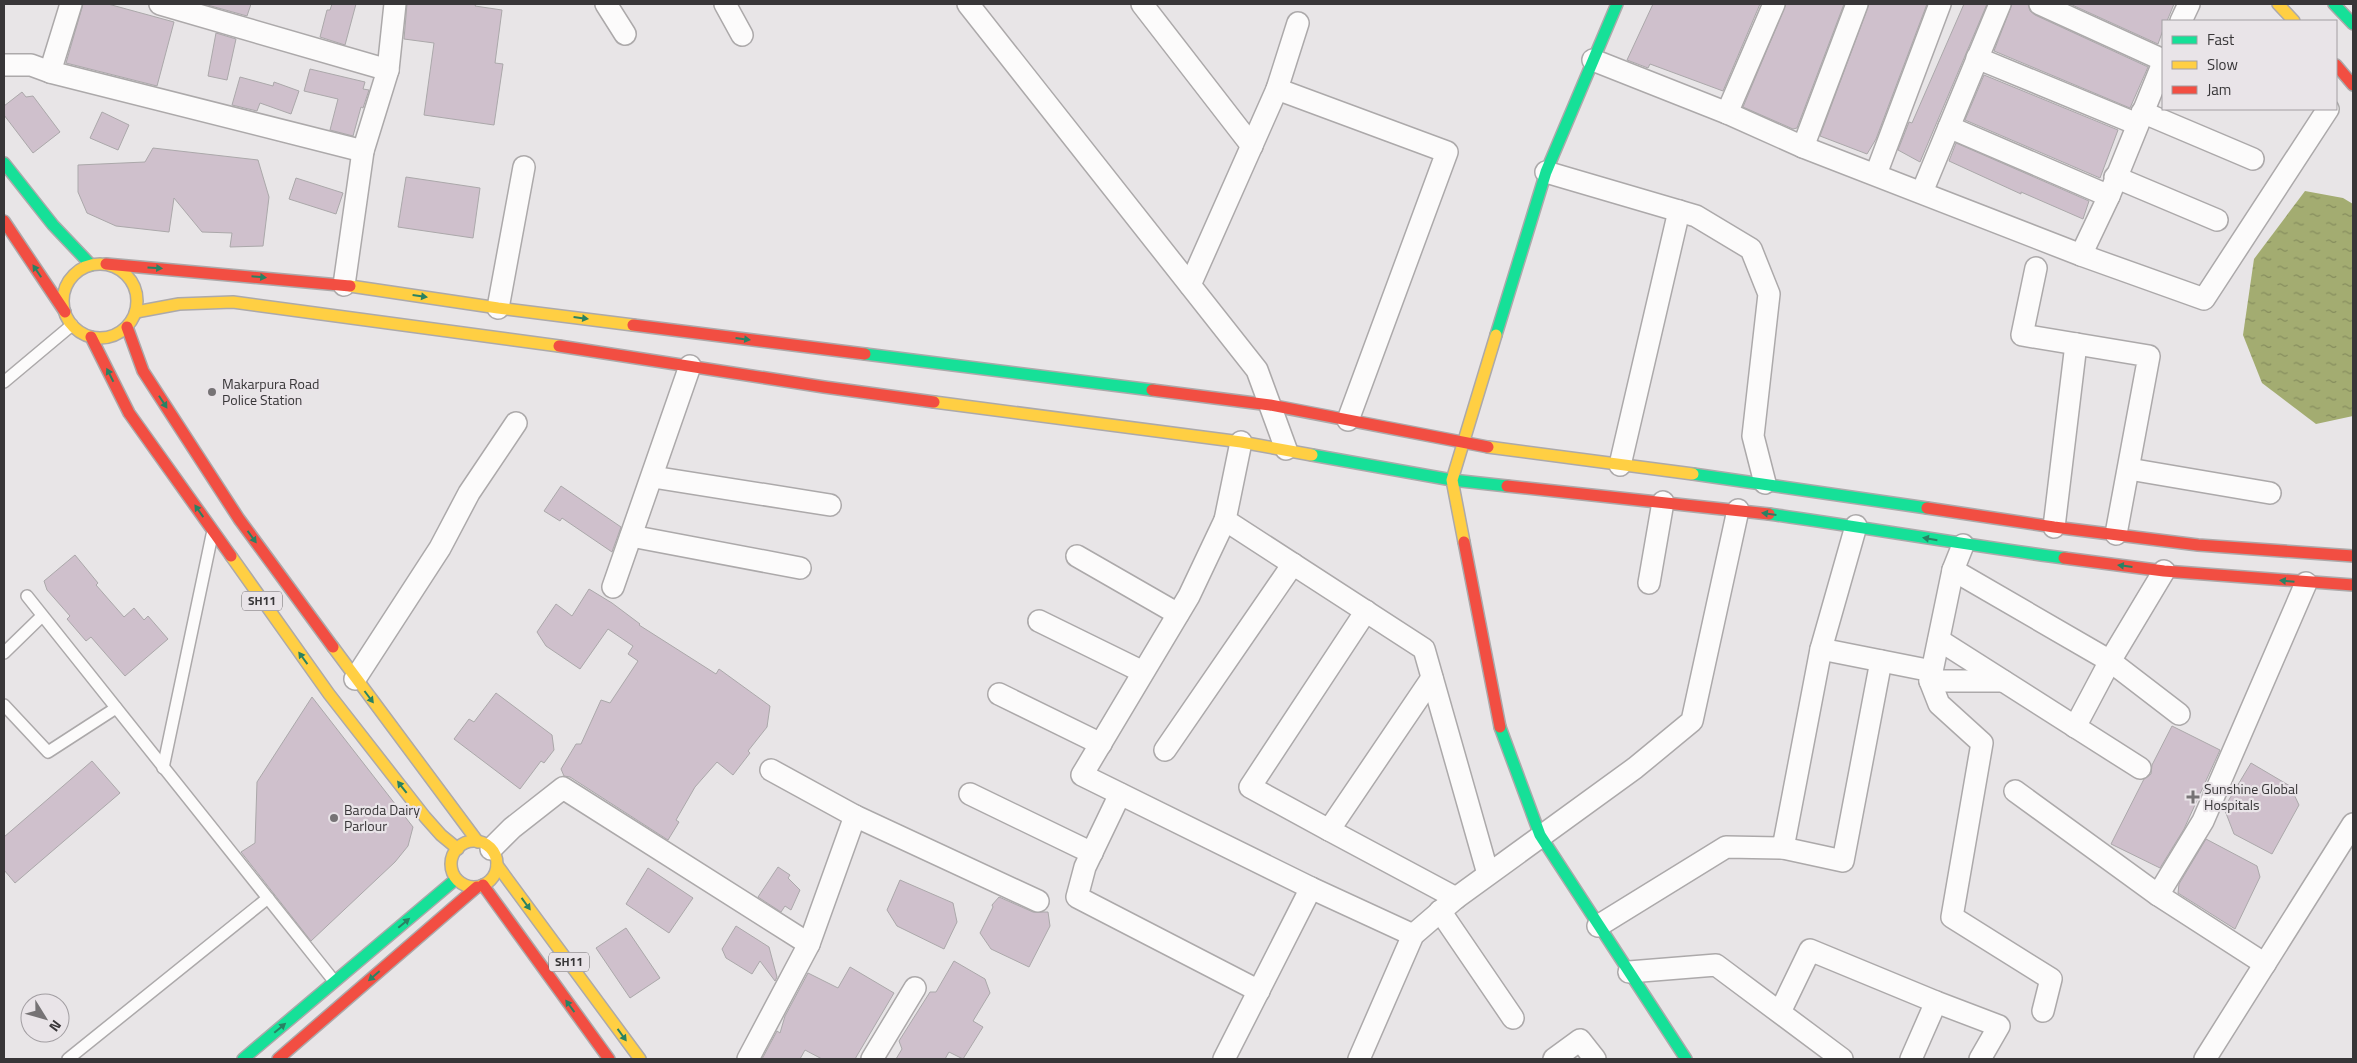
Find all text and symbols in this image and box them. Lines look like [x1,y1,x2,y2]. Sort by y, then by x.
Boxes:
legend [2162,20,2337,110]
text: Fast [2207,28,2235,51]
text: Slow [2207,53,2238,76]
text: Jam [2207,78,2231,101]
one-way arrow [33,264,42,278]
one-way arrow [147,264,163,272]
one-way arrow [251,273,267,281]
one-way arrow [413,292,429,300]
one-way arrow [574,314,590,322]
one-way arrow [735,335,751,343]
one-way arrow [106,368,114,383]
place label: Makarpura Road Police Station [222,373,319,410]
marker: Makarpura Road Police Station [206,386,218,398]
one-way arrow [158,395,168,408]
one-way arrow [194,504,204,518]
one-way arrow [1761,510,1777,518]
one-way arrow [247,531,257,544]
one-way arrow [1922,535,1937,543]
one-way arrow [2117,562,2133,570]
one-way arrow [2279,577,2295,585]
road number: SH11 [242,592,282,610]
one-way arrow [298,651,308,665]
one-way arrow [363,690,374,703]
place label: Sunshine Global Hospitals [2204,778,2298,815]
one-way arrow [396,781,407,794]
marker: Sunshine Global Hospitals [2186,790,2200,804]
place label: Baroda Dairy Parlour [344,799,420,836]
marker: Baroda Dairy Parlour [328,812,340,824]
one-way arrow [521,897,531,911]
one-way arrow [397,917,410,928]
road number: SH11 [549,952,589,972]
one-way arrow [368,971,381,982]
north arrow [20,993,70,1043]
one-way arrow [565,999,575,1013]
text: N [44,1016,67,1036]
one-way arrow [273,1022,286,1033]
one-way arrow [617,1028,627,1042]

